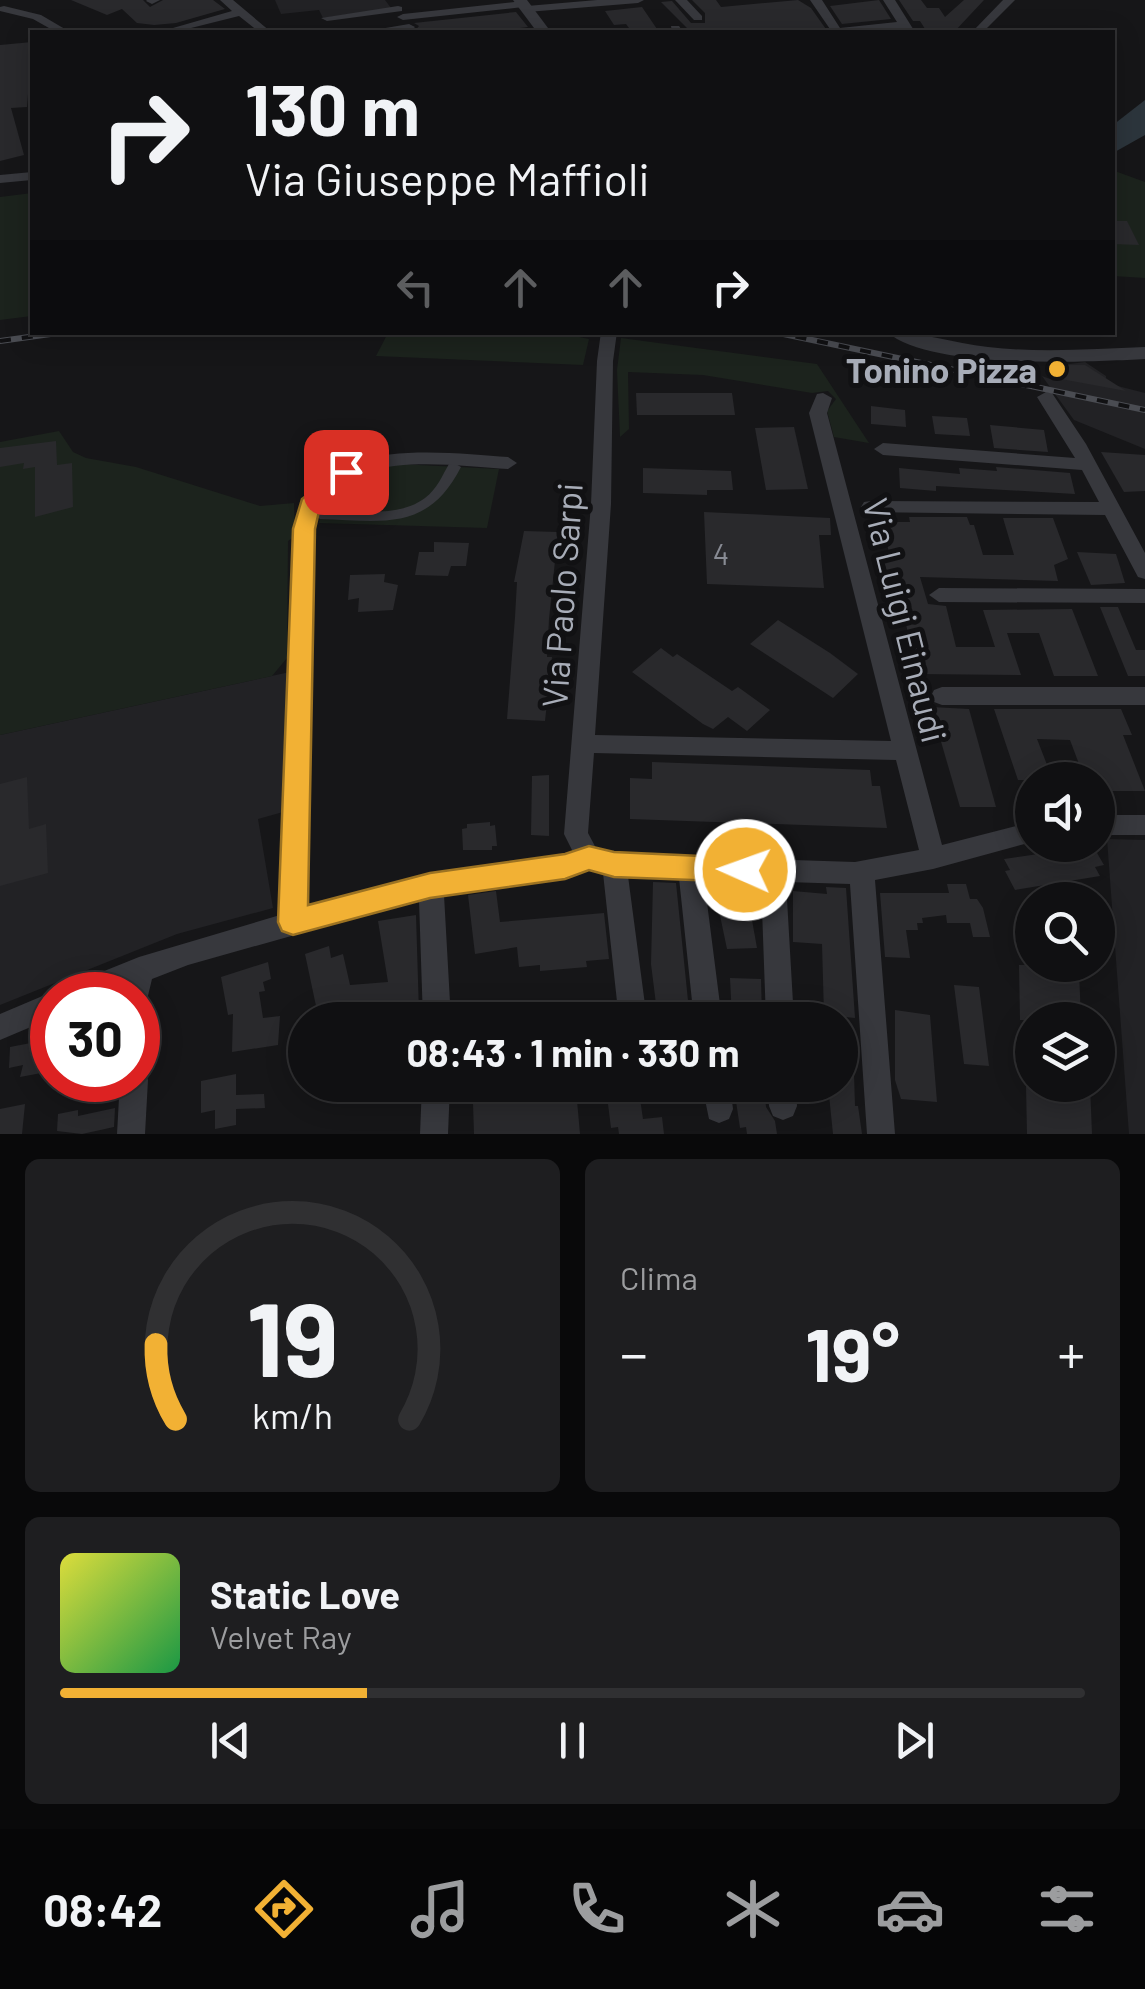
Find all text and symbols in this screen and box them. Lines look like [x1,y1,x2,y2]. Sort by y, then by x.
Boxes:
text: 130 m [245,66,420,150]
icon: right [80,70,210,200]
text: Via Giuseppe Maffioli [245,151,650,205]
icon: left [388,260,443,315]
icon: ahead [493,260,548,315]
icon: ahead [598,260,653,315]
icon: right [703,260,758,315]
place label: Tonino Pizza [846,348,1037,390]
marker: Tonino Pizza [1046,358,1068,380]
pin [304,430,389,515]
icon: arrive [319,445,374,500]
street label: Via Paolo Sarpi [532,481,590,709]
street label: Via Luigi Einaudi [855,493,957,747]
house number: 4 [713,535,729,571]
map controls [1015,762,1115,1102]
button: sound [1015,762,1115,862]
position arrow [693,818,797,922]
button: search [1015,882,1115,982]
speed limit sign: 30 [30,972,160,1102]
button: layers [1015,1002,1115,1102]
text: 08:43 · 1 min · 330 m [406,1029,740,1075]
text: Clima [620,1258,698,1296]
text: 19 [246,1273,339,1398]
text: 19° [805,1307,900,1397]
text: − [620,1319,648,1385]
text: + [1057,1319,1085,1385]
text: km/h [252,1393,333,1436]
text: Static Love [210,1571,400,1617]
text: Velvet Ray [210,1617,352,1655]
icon: previous [203,1713,258,1768]
icon: pause [545,1713,600,1768]
icon: next [887,1713,942,1768]
icon: directions [249,1874,319,1944]
icon: music [405,1874,475,1944]
icon: phone [562,1874,632,1944]
icon: climate [718,1874,788,1944]
icon: car [875,1874,945,1944]
icon: filters [1032,1874,1102,1944]
text: 08:42 [43,1882,162,1936]

